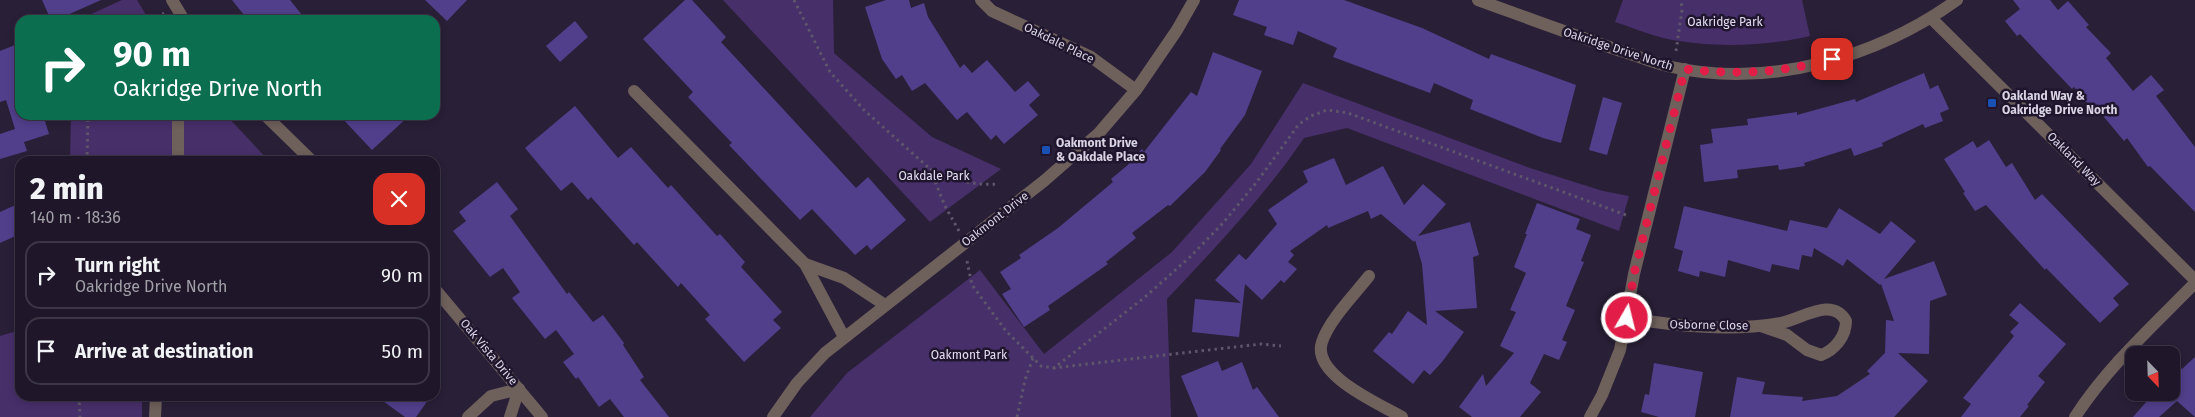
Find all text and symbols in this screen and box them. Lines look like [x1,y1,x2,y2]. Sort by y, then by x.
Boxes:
park label: Oakridge Park [1687,15,1764,29]
street label: Oakdale Place [1022,20,1096,66]
street label: Oakridge Drive North [1561,25,1675,73]
text: 90 m [113,33,191,75]
icon: right [30,35,95,100]
pin [1811,38,1853,80]
icon: arrive [1818,45,1846,73]
text: Oakridge Drive North [113,75,323,102]
place label: Oakland Way & Oakridge Drive North [2002,89,2118,117]
marker: Oakland Way & Oakridge Drive North [1986,97,1998,109]
street label: Oakland Way [2044,129,2104,189]
place label: Oakmont Drive & Oakdale Place [1056,136,1145,164]
marker: Oakmont Drive & Oakdale Place [1040,144,1052,156]
park label: Oakdale Park [898,169,970,183]
text: 2 min [30,171,103,207]
button: close [373,173,425,225]
street label: Oakmont Drive [959,189,1031,249]
text: 140 m · 18:36 [30,208,121,227]
text: Turn right [75,254,160,277]
icon: right [32,261,60,289]
text: 90 m [381,264,423,287]
text: Oakridge Drive North [75,277,227,296]
position arrow [1600,291,1652,343]
street label: Oak Vista Drive [457,316,521,388]
street label: Osborne Close [1670,317,1748,333]
icon: arrive [32,337,60,365]
text: Arrive at destination [75,340,254,363]
text: 50 m [382,340,423,363]
north arrow [2125,346,2180,401]
map controls [2125,346,2180,401]
park label: Oakmont Park [931,348,1008,362]

